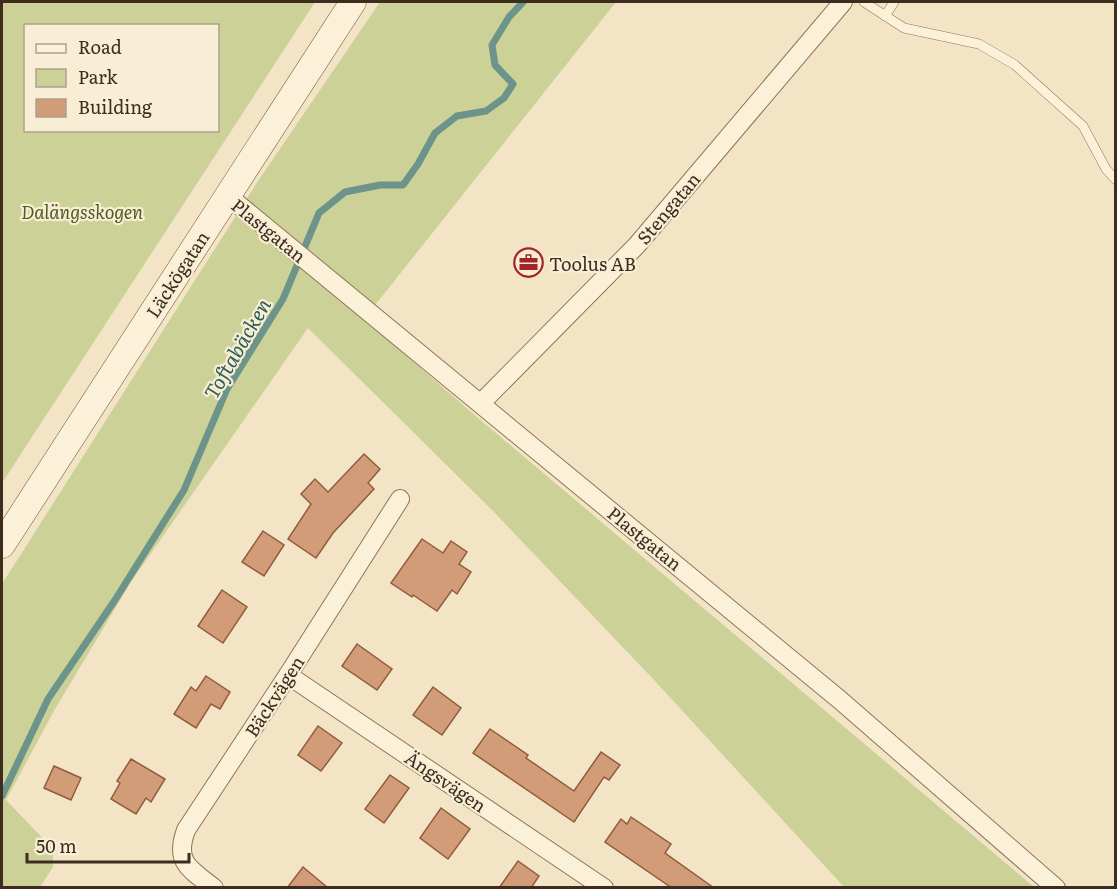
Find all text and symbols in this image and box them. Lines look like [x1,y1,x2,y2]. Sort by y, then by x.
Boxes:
legend [24,24,219,132]
text: Road [78,33,122,60]
text: Park [78,63,119,90]
text: Building [78,93,153,120]
street label: Stengatan [630,166,706,250]
street label: Plastgatan [226,191,312,269]
park label: Dalängsskogen [21,198,143,225]
street label: Läckögatan [139,225,215,323]
office icon: Toolus AB [512,247,544,279]
place label: Toolus AB [549,250,636,277]
water label: Toftabäcken [195,292,277,404]
street label: Plastgatan [602,499,688,577]
street label: Bäckvägen [238,650,310,742]
street label: Ängsvägen [400,744,492,818]
scale bar [27,826,189,864]
text: 50 m [36,832,77,859]

